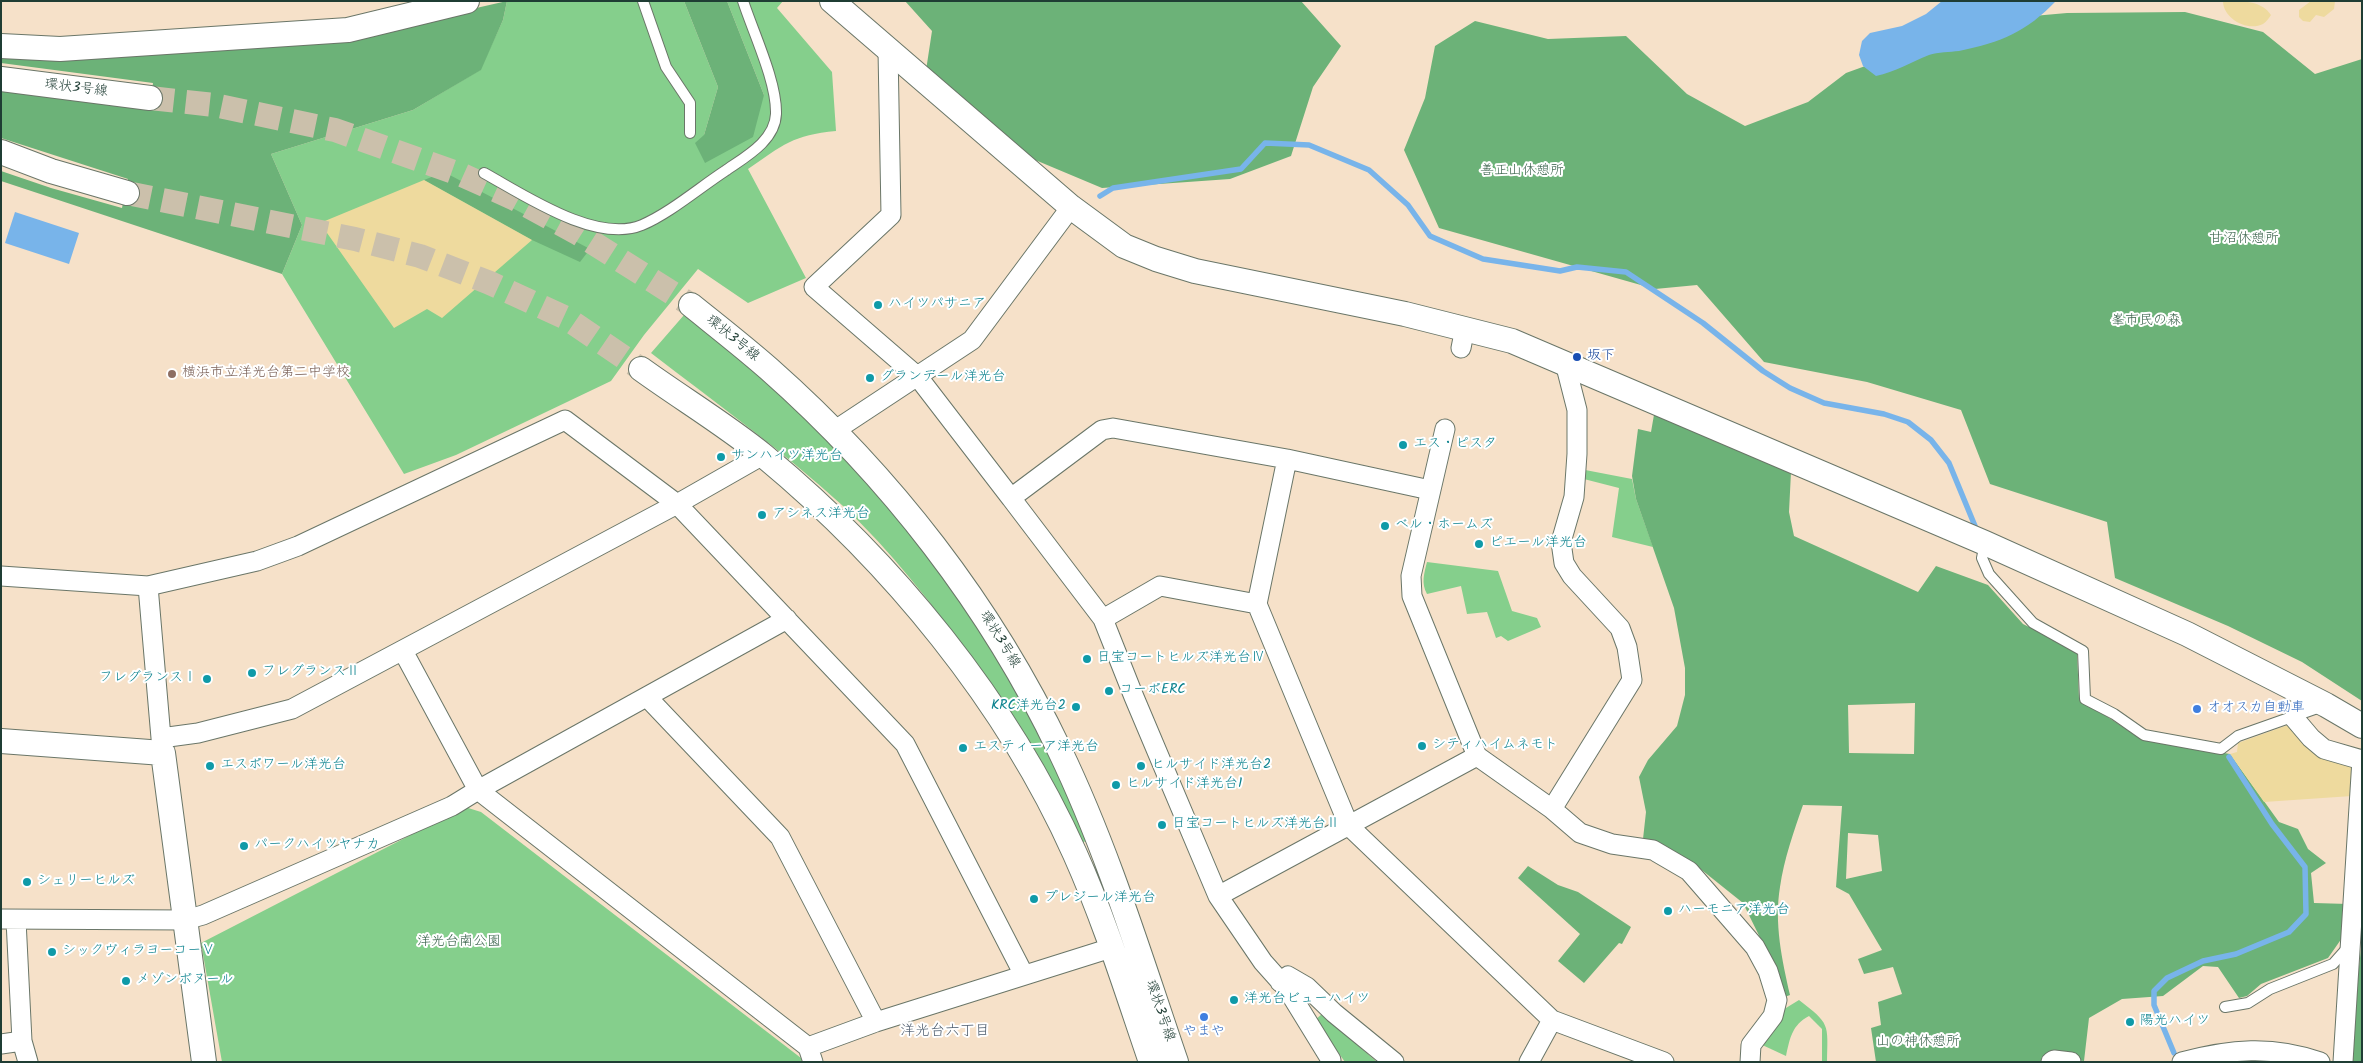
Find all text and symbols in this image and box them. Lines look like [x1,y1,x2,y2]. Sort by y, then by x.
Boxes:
street label: 環状3号線 [43,77,109,101]
park label: 善正山休憩所 [1480,164,1564,180]
park label: 甘沼休憩所 [2209,232,2279,248]
place label: ハイツパサニア [888,297,986,313]
marker: ハイツパサニア [872,299,884,311]
street label: 環状3号線 [702,312,762,366]
park label: 峯市民の森 [2111,314,2181,330]
place label: 坂下 [1587,349,1615,365]
marker: 坂下 [1571,351,1583,363]
place label: 横浜市立洋光台第二中学校 [182,366,350,382]
marker: 横浜市立洋光台第二中学校 [166,368,178,380]
place label: グランデール洋光台 [880,370,1006,386]
marker: グランデール洋光台 [864,372,876,384]
place label: エス・ピスタ [1413,437,1497,453]
marker: エス・ピスタ [1397,439,1409,451]
place label: サンハイツ洋光台 [731,449,843,465]
marker: サンハイツ洋光台 [715,451,727,463]
place label: アシネス洋光台 [772,507,870,523]
marker: アシネス洋光台 [756,509,768,521]
place label: ベル・ホームズ [1395,518,1493,534]
marker: ベル・ホームズ [1379,520,1391,532]
place label: ピエール洋光台 [1489,536,1587,552]
marker: ピエール洋光台 [1473,538,1485,550]
street label: 環状3号線 [975,608,1023,672]
place label: 日宝コートヒルズ洋光台Ⅳ [1097,651,1265,667]
marker: 日宝コートヒルズ洋光台Ⅳ [1081,653,1093,665]
place label: フレグランスⅡ [262,665,360,681]
marker: フレグランスⅡ [246,667,258,679]
place label: フレグランスⅠ [99,671,197,687]
marker: フレグランスⅠ [201,673,213,685]
place label: コーポERC [1119,683,1186,699]
marker: コーポERC [1103,685,1115,697]
place label: KRC洋光台2 [991,699,1066,715]
marker: KRC洋光台2 [1070,701,1082,713]
place label: オオスカ自動車 [2207,701,2305,717]
marker: オオスカ自動車 [2191,703,2203,715]
place label: シティハイムネモト [1432,738,1558,754]
place label: エスティーア洋光台 [973,740,1099,756]
marker: シティハイムネモト [1416,740,1428,752]
marker: エスティーア洋光台 [957,742,969,754]
place label: エスポワール洋光台 [220,758,346,774]
place label: ヒルサイド洋光台2 [1151,758,1271,774]
marker: エスポワール洋光台 [204,760,216,772]
marker: ヒルサイド洋光台2 [1135,760,1147,772]
place label: ヒルサイド洋光台1 [1126,777,1242,793]
marker: ヒルサイド洋光台1 [1110,779,1122,791]
place label: 日宝コートヒルズ洋光台Ⅱ [1172,817,1340,833]
marker: 日宝コートヒルズ洋光台Ⅱ [1156,819,1168,831]
place label: パークハイツヤナカ [254,838,380,854]
marker: パークハイツヤナカ [238,840,250,852]
place label: シェリーヒルズ [37,874,135,890]
marker: シェリーヒルズ [21,876,33,888]
place label: プレジール洋光台 [1044,891,1156,907]
marker: プレジール洋光台 [1028,893,1040,905]
place label: ハーモニア洋光台 [1678,903,1790,919]
marker: ハーモニア洋光台 [1662,905,1674,917]
park label: 洋光台南公園 [417,935,501,951]
place label: シックヴィラヨーコーⅤ [62,944,215,960]
marker: シックヴィラヨーコーⅤ [46,946,58,958]
place label: メゾンボヌール [136,973,234,989]
marker: メゾンボヌール [120,975,132,987]
street label: 環状3号線 [1141,978,1177,1044]
place label: 洋光台ビューハイツ [1244,992,1370,1008]
marker: 洋光台ビューハイツ [1228,994,1240,1006]
marker: やまや [1198,1011,1210,1023]
place label: 陽光ハイツ [2140,1014,2210,1030]
marker: 陽光ハイツ [2124,1016,2136,1028]
district label: 洋光台六丁目 [900,1023,990,1041]
place label: やまや [1183,1025,1225,1041]
park label: 山の神休憩所 [1876,1035,1960,1051]

